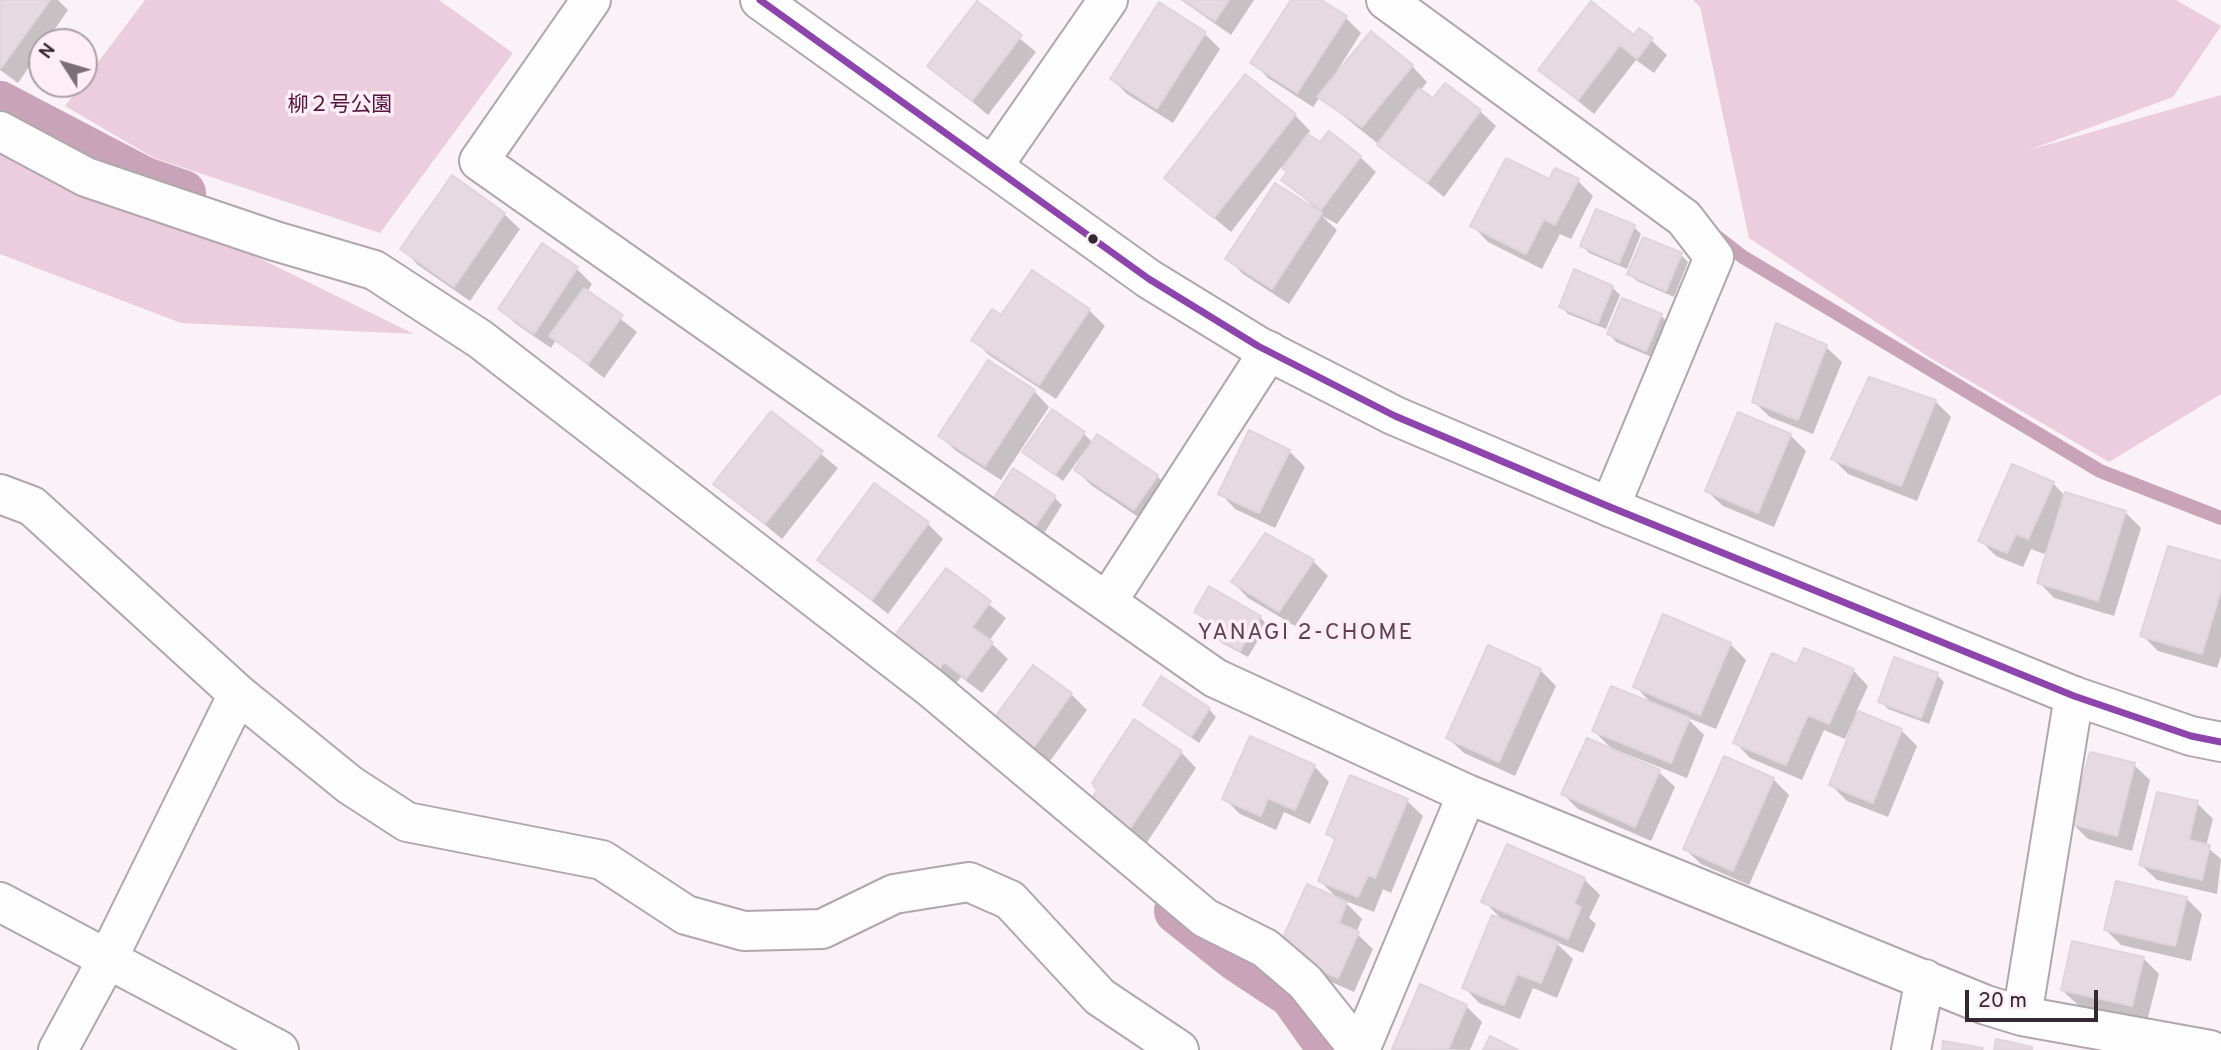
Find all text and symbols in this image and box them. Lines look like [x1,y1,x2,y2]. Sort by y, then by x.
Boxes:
north arrow [28,28,98,98]
text: N [34,39,62,64]
park label: 柳２号公園 [288,94,392,120]
unlabelled marker [1086,232,1100,246]
district label: YANAGI 2-CHOME [1199,620,1413,648]
scale bar [1969,976,2102,1020]
text: 20 m [1978,988,2027,1015]

